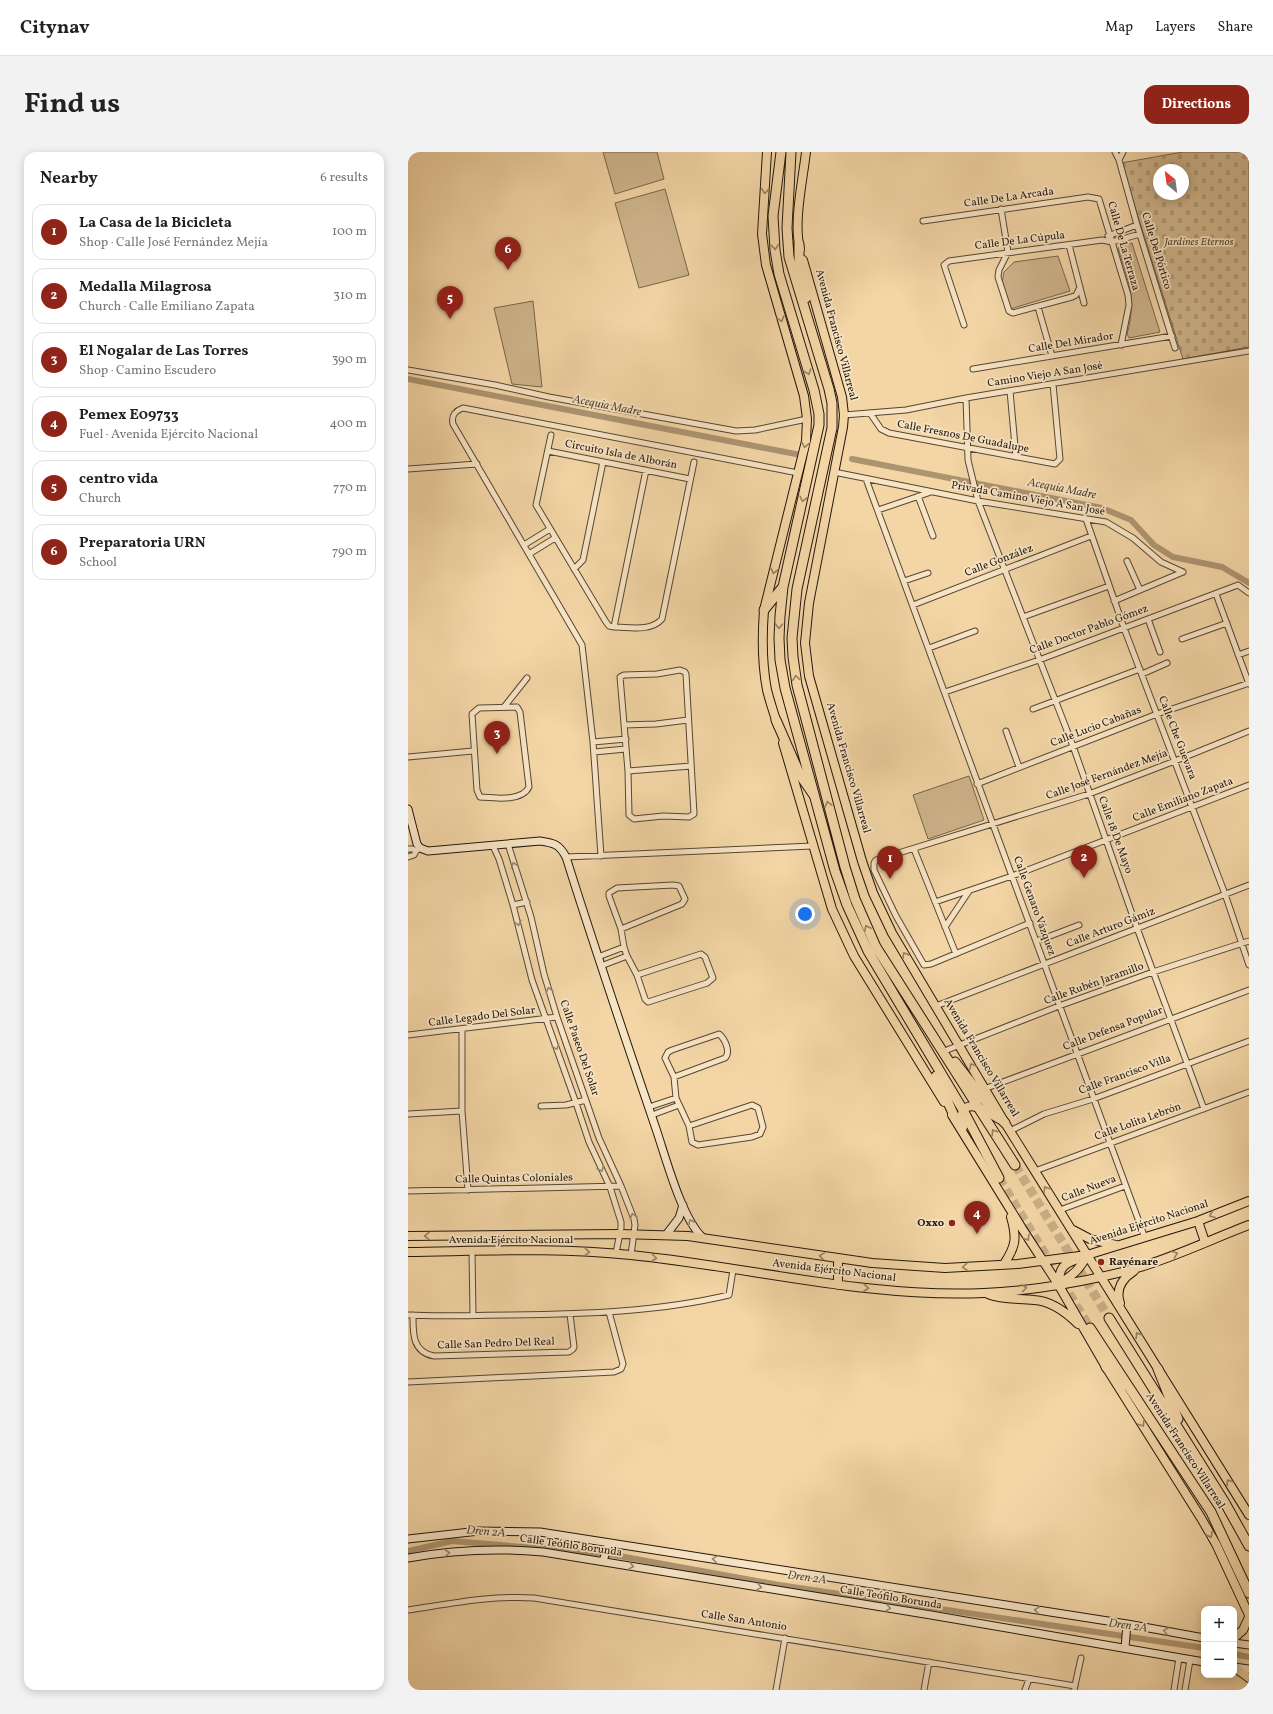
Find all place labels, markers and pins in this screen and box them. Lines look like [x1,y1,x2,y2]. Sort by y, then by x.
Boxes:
pin: 6 [495,237,521,270]
pin: 5 [437,286,463,319]
pin: 3 [484,721,510,754]
pin: 2 [1071,845,1097,878]
pin: 1 [877,846,903,879]
pin: 4 [964,1201,990,1234]
place label: Oxxo [917,1216,944,1231]
marker: Oxxo [947,1218,957,1228]
place label: Rayénare [1109,1255,1159,1270]
marker: Rayénare [1096,1257,1106,1267]

